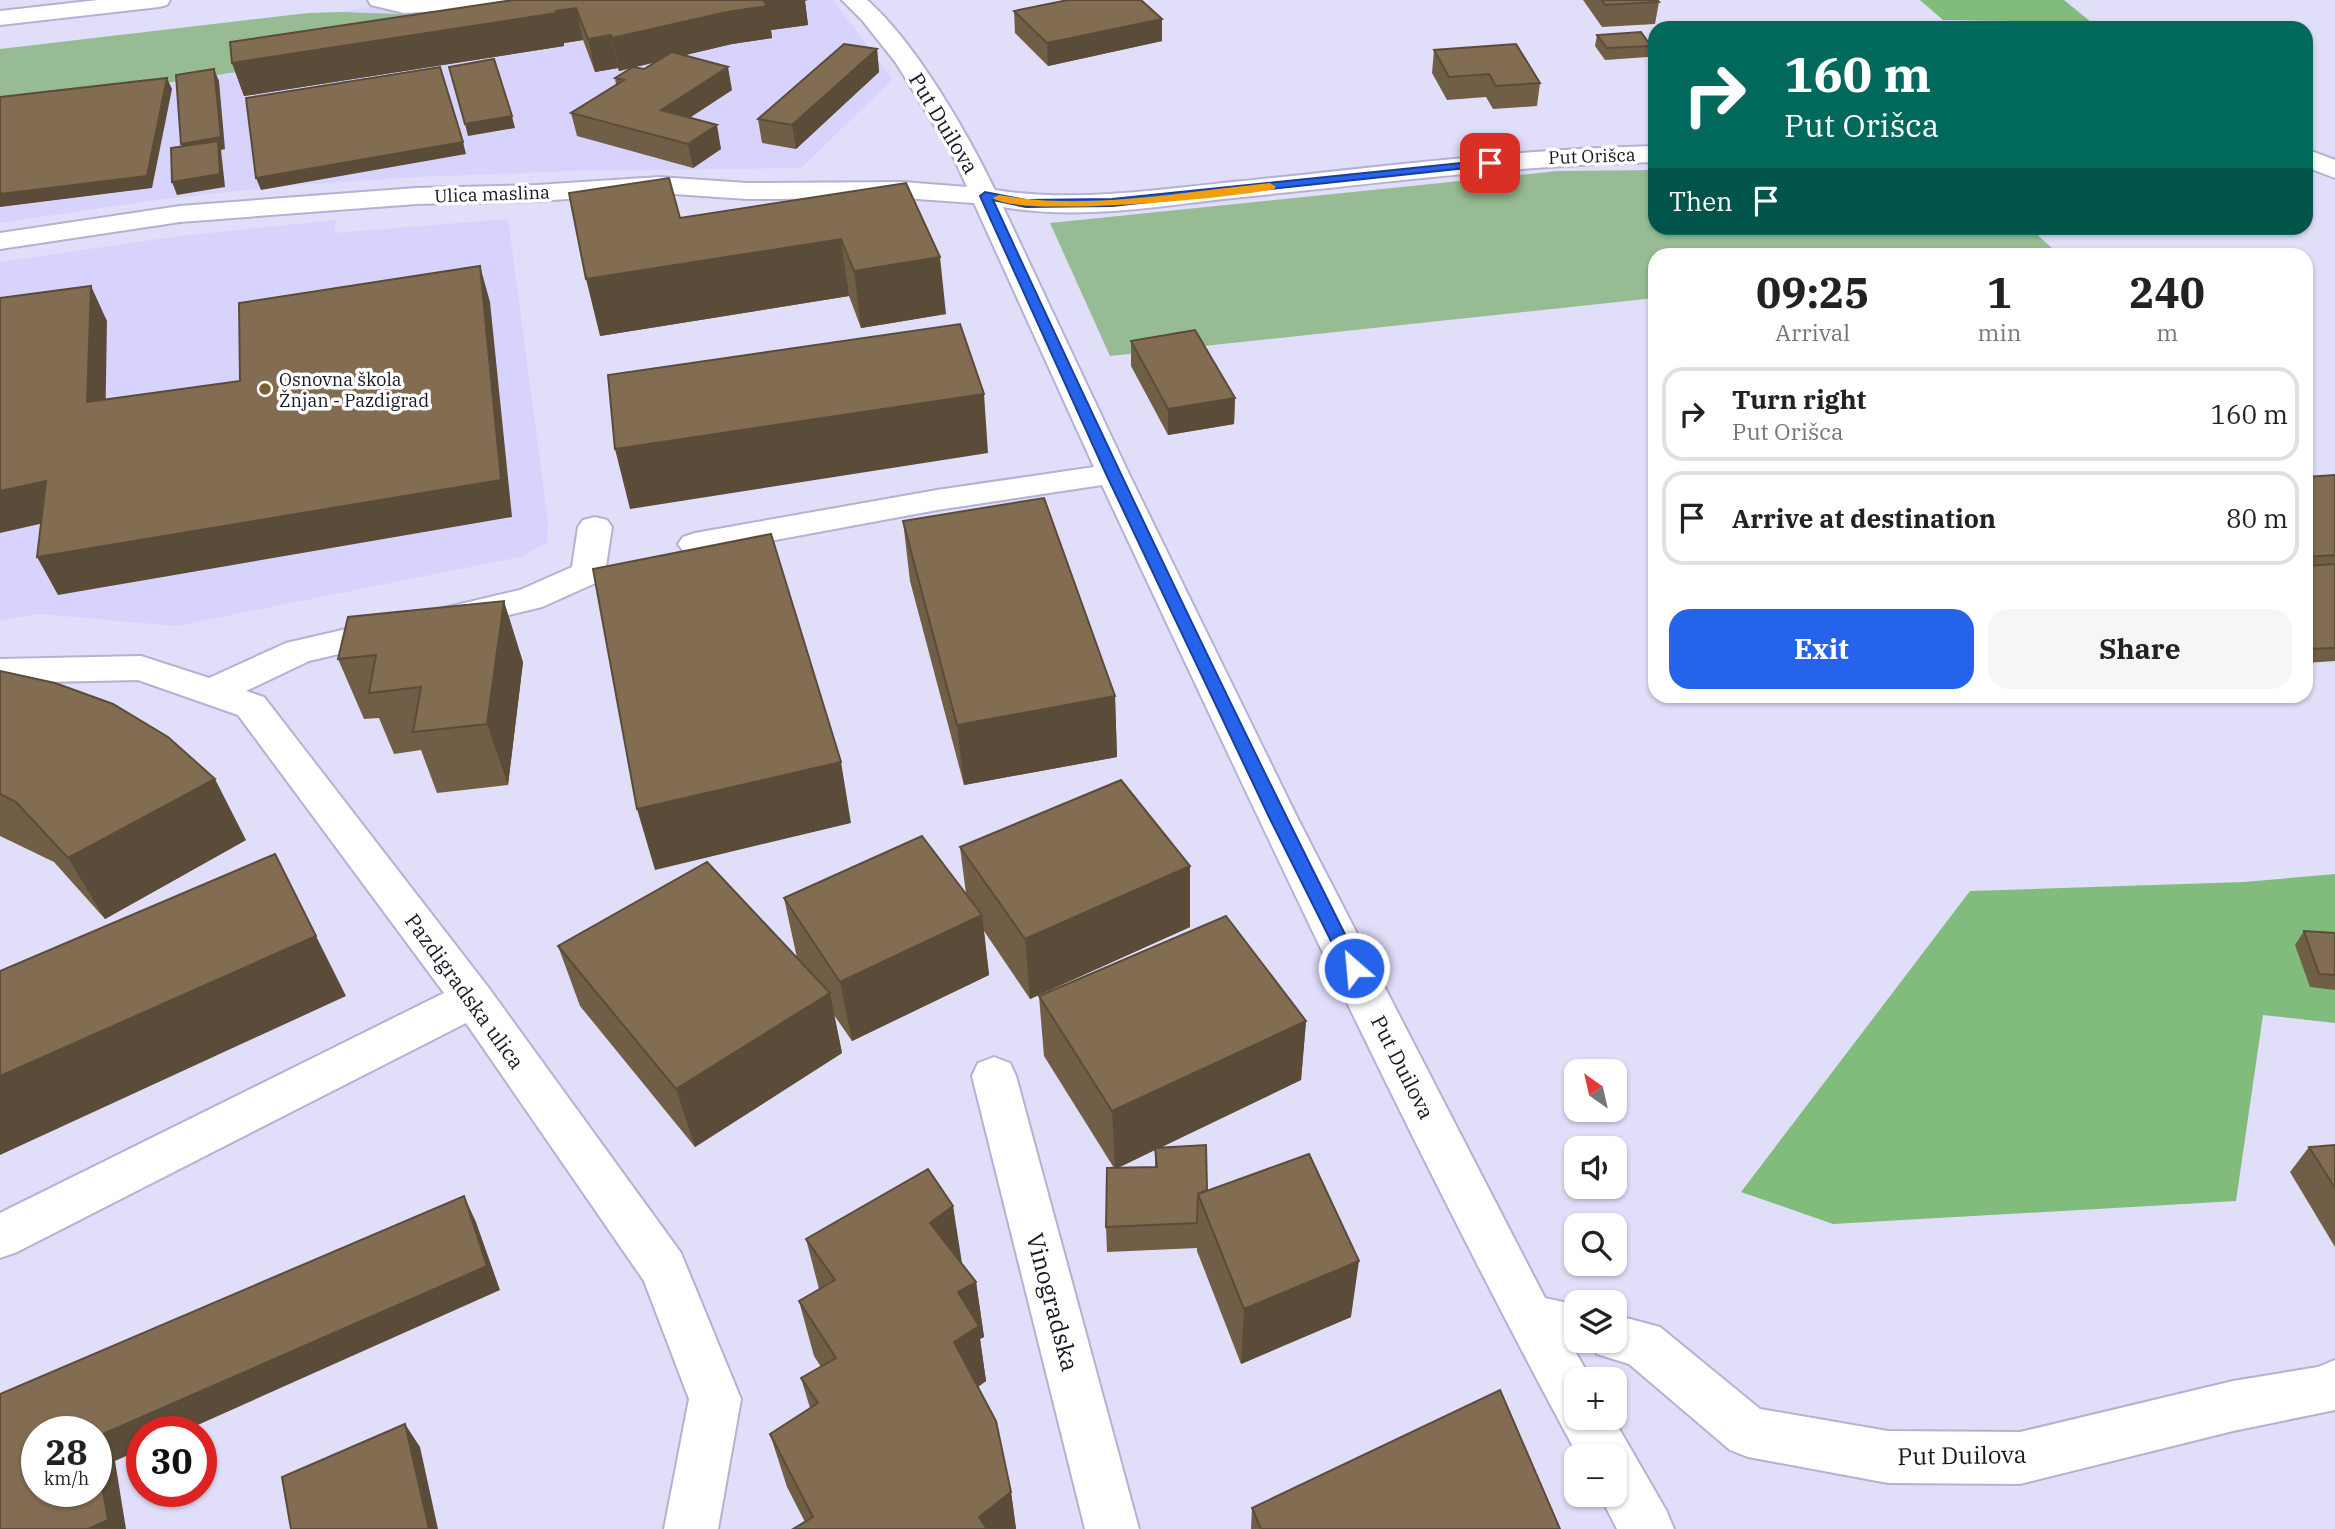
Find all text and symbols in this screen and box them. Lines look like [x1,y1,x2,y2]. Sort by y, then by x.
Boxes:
text: 160 m [1784,42,1931,105]
icon: right [1669,49,1760,140]
street label: Put Duilova [903,67,985,179]
text: Put Orišca [1784,104,1939,146]
pin [1460,133,1520,193]
street label: Put Orišca [1548,143,1636,169]
icon: arrive [1471,144,1509,182]
street label: Ulica maslina [434,180,550,208]
icon: arrive [1747,182,1785,220]
text: Then [1669,184,1733,218]
text: 09:25 [1756,265,1870,320]
text: 1 [1987,265,2012,320]
text: 240 [2129,265,2205,320]
text: Arrival [1775,317,1850,347]
text: min [1978,317,2021,347]
text: m [2156,317,2178,347]
place label: Osnovna škola Žnjan - Pazdigrad [279,368,429,412]
marker: Osnovna škola Žnjan - Pazdigrad [257,381,273,397]
text: Turn right [1732,382,1866,416]
icon: right [1673,395,1711,433]
text: 160 m [2210,397,2288,431]
text: Put Orišca [1732,416,1844,446]
icon: arrive [1673,499,1711,537]
text: Arrive at destination [1732,501,1996,535]
text: 80 m [2226,501,2288,535]
button: Exit [1669,609,1974,689]
button: Share [1988,609,2292,689]
street label: Pazdigradska ulica [399,907,531,1075]
position arrow [1317,931,1391,1005]
street label: Put Duilova [1365,1010,1441,1124]
north arrow [1564,1059,1628,1122]
map controls [1564,1059,1627,1507]
button: sound [1564,1136,1627,1199]
button: search [1564,1213,1627,1276]
street label: Vinogradska [1019,1229,1087,1375]
button: layers [1564,1290,1627,1353]
button: + [1564,1367,1627,1430]
speed limit sign: 30 [126,1416,217,1507]
text: 28 [45,1429,88,1475]
street label: Put Duilova [1897,1438,2027,1472]
button: − [1564,1444,1627,1507]
text: km/h [44,1467,89,1490]

